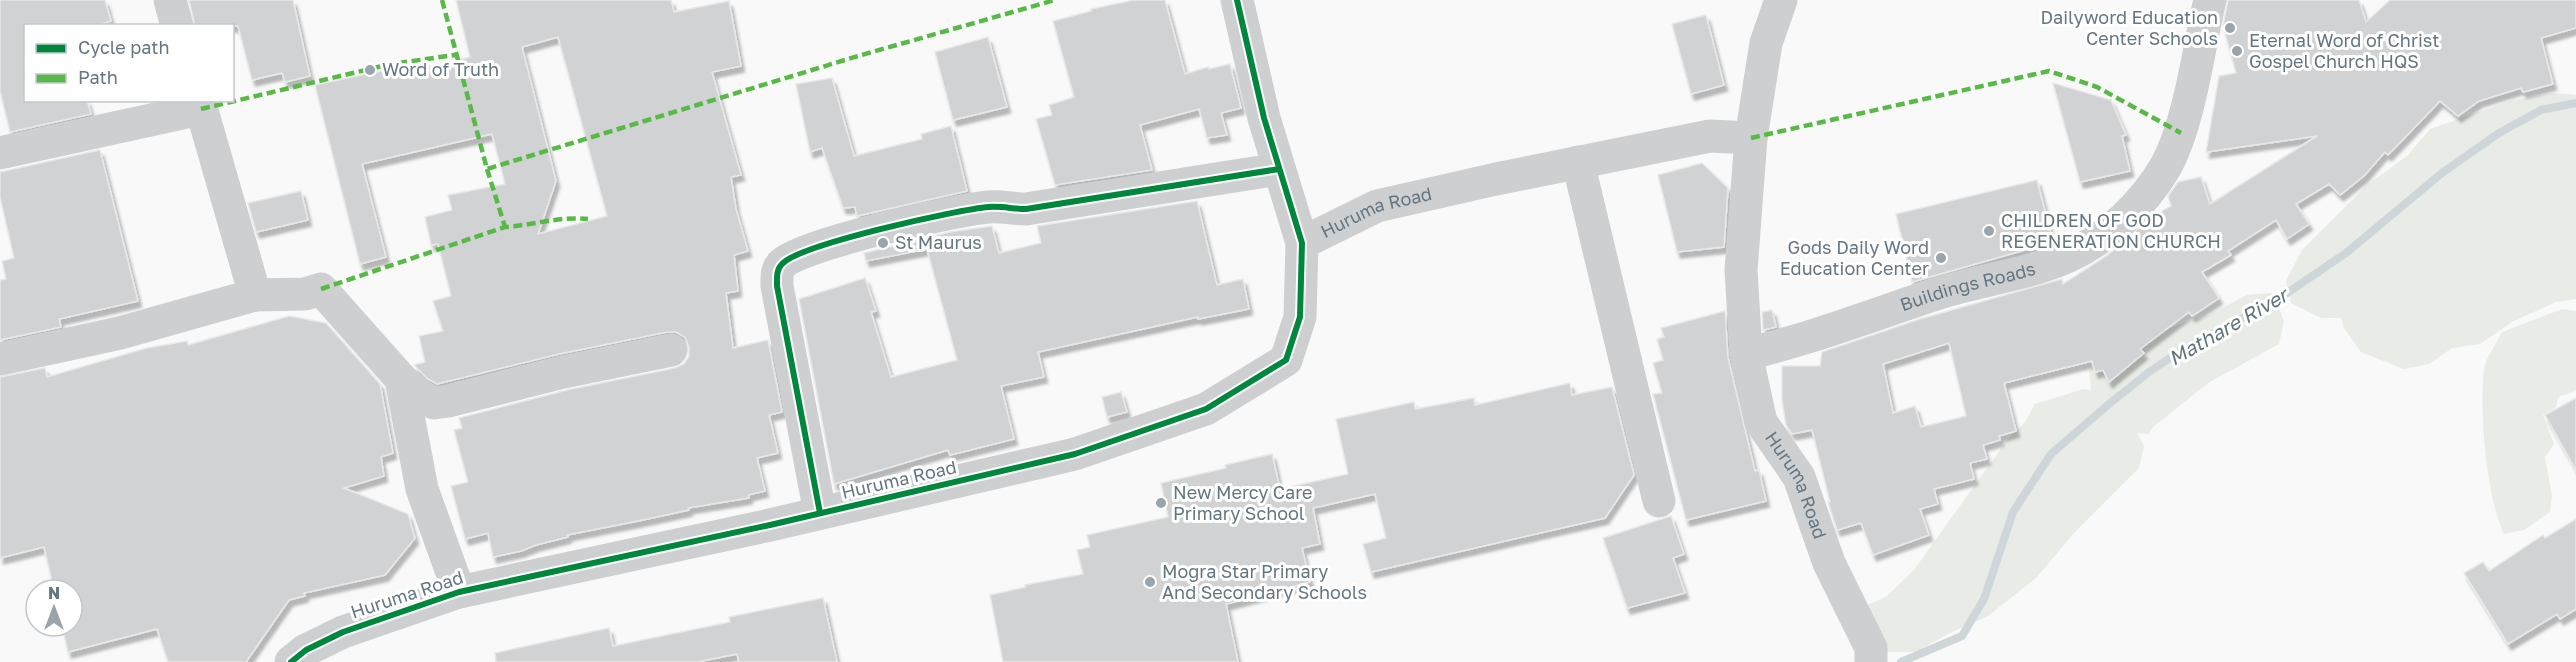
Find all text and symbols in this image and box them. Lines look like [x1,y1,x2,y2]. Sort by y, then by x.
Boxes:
place label: Dailyword Education Center Schools [2041,6,2218,49]
marker: Dailyword Education Center Schools [2223,21,2237,35]
legend [24,24,234,102]
place label: Eternal Word of Christ Gospel Church HQS [2249,29,2440,72]
text: Cycle path [78,36,170,58]
marker: Eternal Word of Christ Gospel Church HQS [2230,44,2244,58]
place label: Word of Truth [382,58,499,80]
marker: Word of Truth [363,63,377,77]
text: Path [78,66,118,88]
street label: Huruma Road [1317,182,1434,242]
place label: CHILDREN OF GOD REGENERATION CHURCH [2001,209,2221,252]
marker: CHILDREN OF GOD REGENERATION CHURCH [1982,224,1996,238]
place label: St Maurus [895,231,982,253]
marker: St Maurus [876,236,890,250]
place label: Gods Daily Word Education Center [1780,236,1929,279]
marker: Gods Daily Word Education Center [1934,251,1948,265]
street label: Buildings Roads [1897,257,2038,315]
water label: Mathare River [2164,281,2294,370]
street label: Huruma Road [1761,427,1832,542]
street label: Huruma Road [839,455,958,503]
place label: New Mercy Care Primary School [1173,481,1313,524]
marker: New Mercy Care Primary School [1154,496,1168,510]
place label: Mogra Star Primary And Secondary Schools [1162,560,1367,603]
street label: Huruma Road [348,565,466,623]
marker: Mogra Star Primary And Secondary Schools [1143,575,1157,589]
north arrow [24,578,84,638]
text: N [48,583,60,603]

